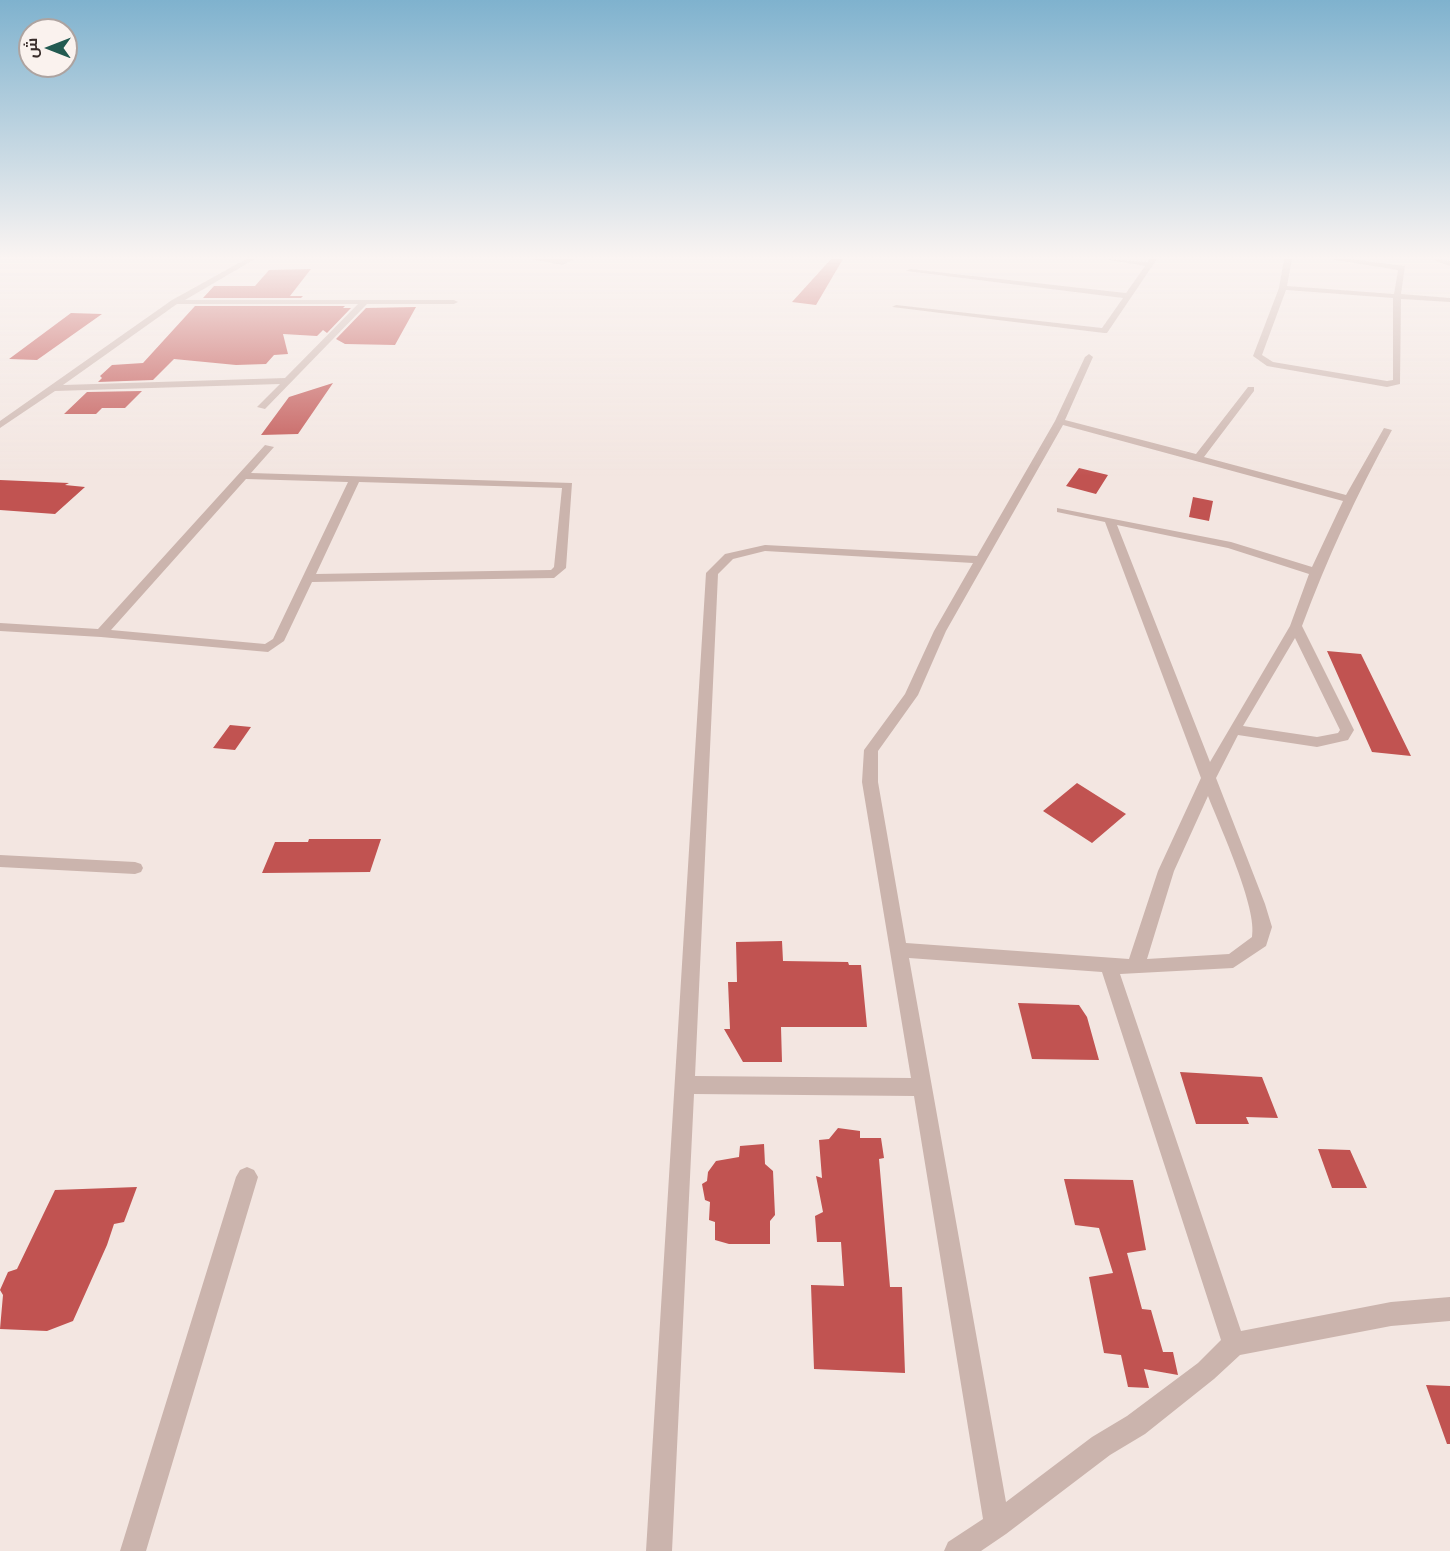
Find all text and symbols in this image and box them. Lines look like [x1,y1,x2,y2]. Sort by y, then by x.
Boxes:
north arrow [18,18,78,78]
text: ش [22,38,41,58]

